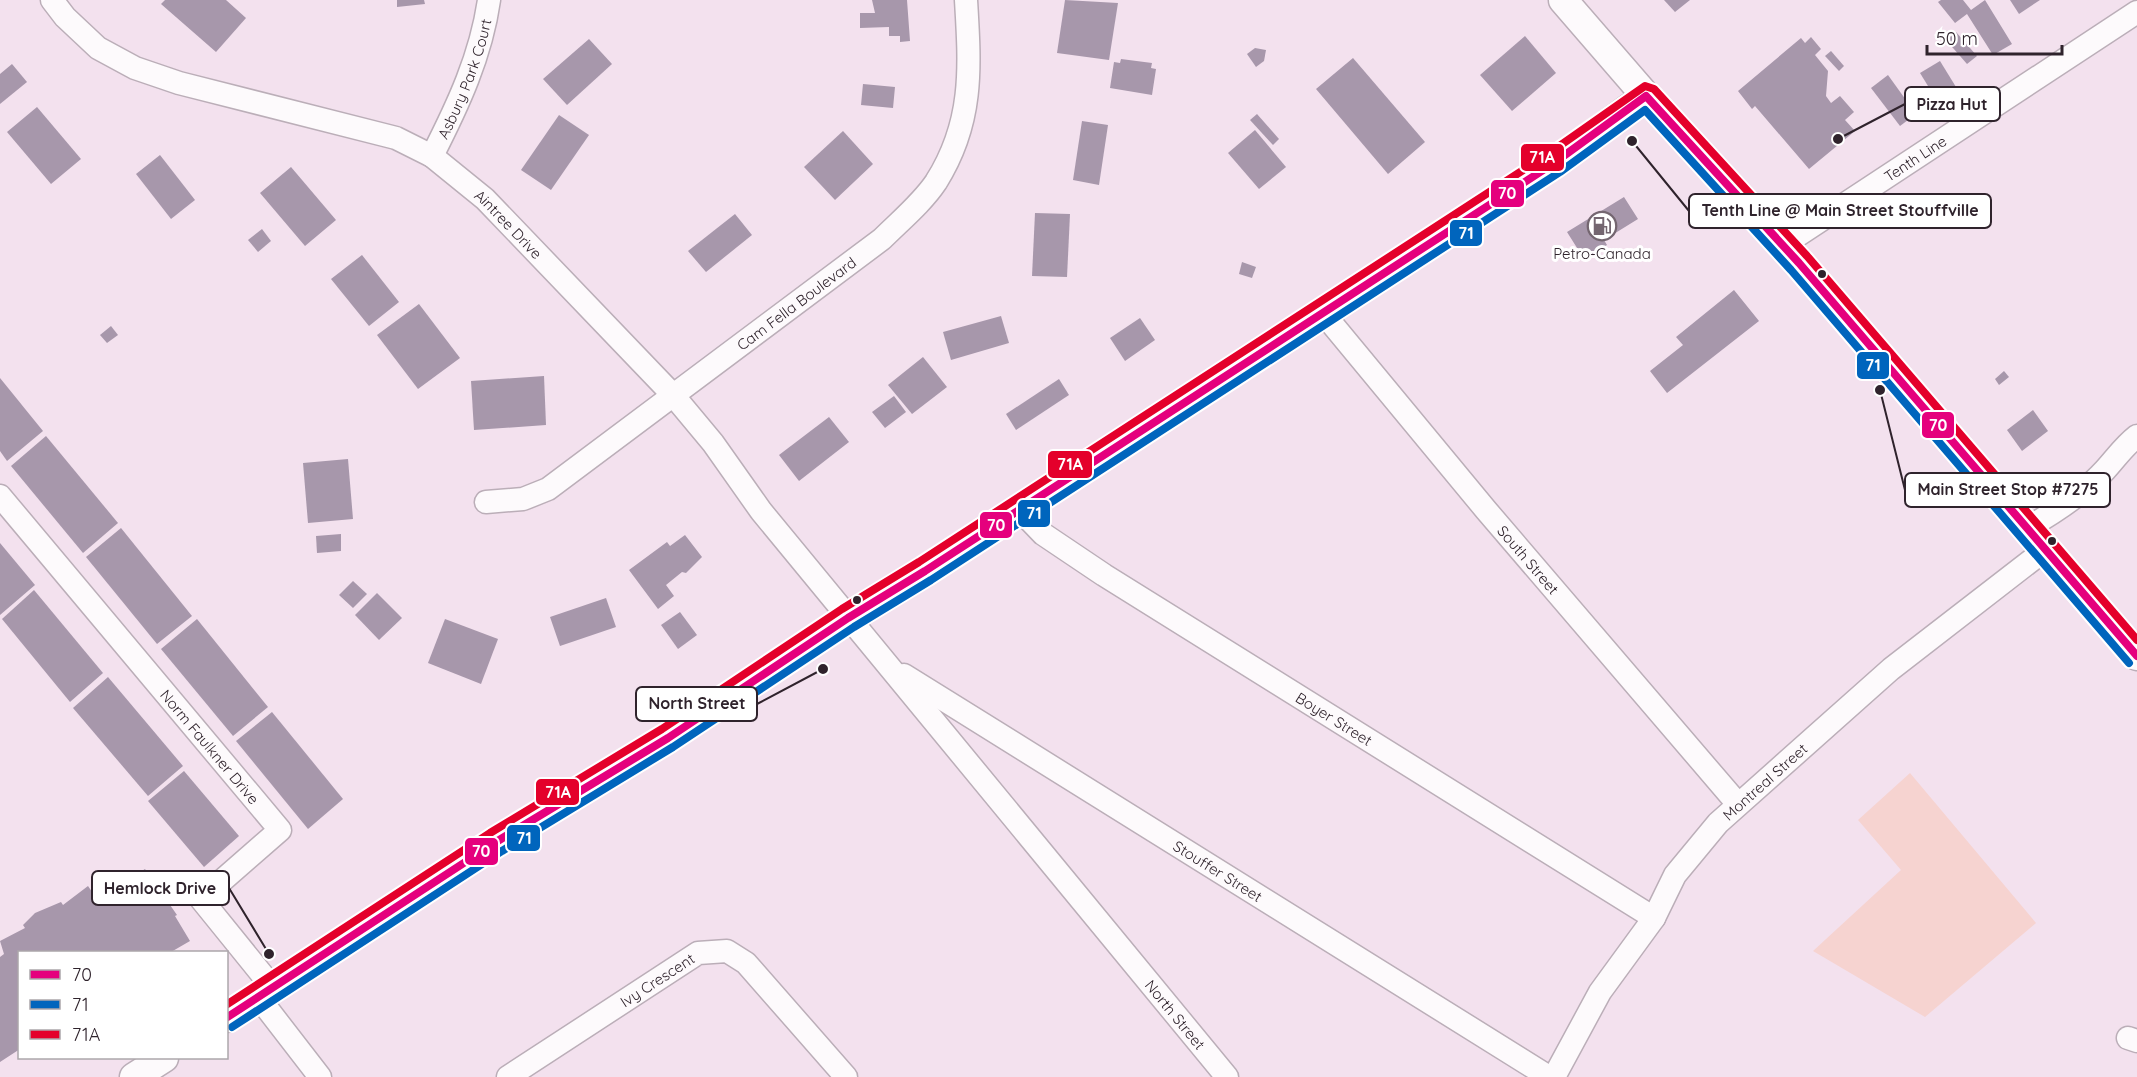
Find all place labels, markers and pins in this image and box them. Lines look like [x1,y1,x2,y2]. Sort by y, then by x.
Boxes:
callout: Pizza Hut [1905,87,2000,121]
callout: Tenth Line @ Main Street Stouffville [1689,194,1991,228]
fuel station icon: Petro-Canada [1586,210,1618,242]
place label: Petro-Canada [1553,244,1651,263]
unlabelled marker [1816,268,1828,280]
callout: Main Street Stop #7275 [1905,473,2110,507]
unlabelled marker [2046,535,2058,547]
unlabelled marker [851,594,863,606]
callout: North Street [636,687,757,721]
callout: Hemlock Drive [92,871,229,905]

